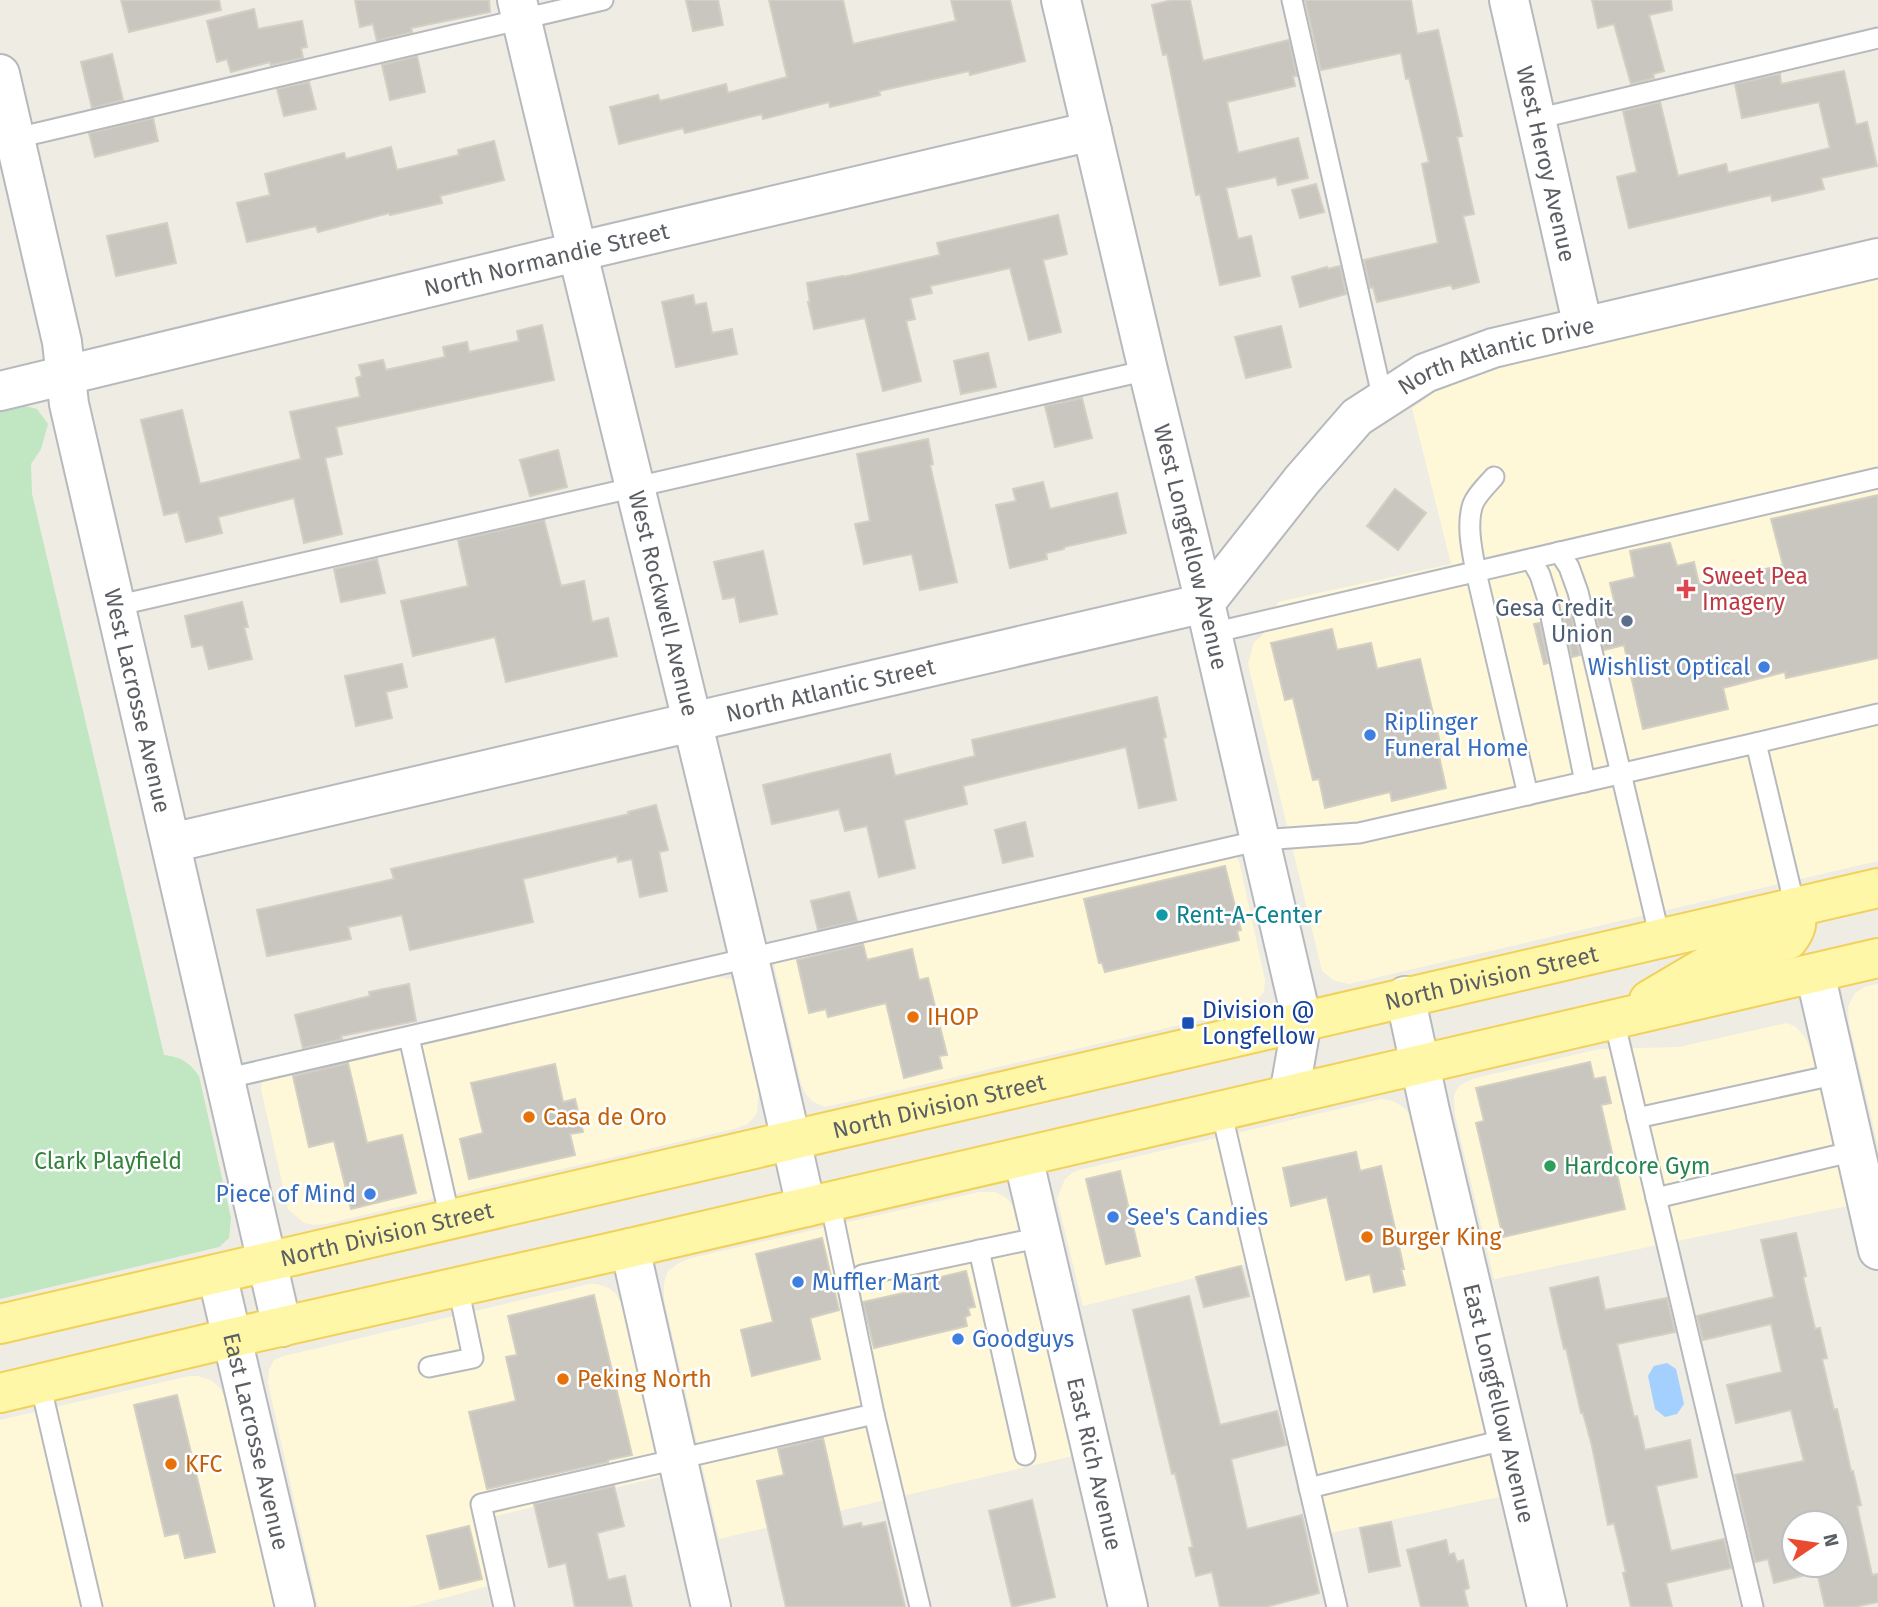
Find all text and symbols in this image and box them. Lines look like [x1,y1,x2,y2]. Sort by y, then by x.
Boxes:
street label: West Heroy Avenue [1510,63,1582,265]
street label: North Normandie Street [421,217,672,302]
street label: North Atlantic Drive [1393,311,1597,401]
street label: West Longfellow Avenue [1148,421,1234,673]
street label: West Rockwell Avenue [622,488,704,719]
place label: Sweet Pea Imagery [1702,562,1808,616]
marker: Sweet Pea Imagery [1676,579,1696,599]
street label: West Lacrosse Avenue [98,586,177,816]
place label: Gesa Credit Union [1495,594,1614,648]
marker: Gesa Credit Union [1619,613,1635,629]
street label: North Atlantic Street [723,652,939,728]
place label: Wishlist Optical [1588,653,1750,681]
marker: Wishlist Optical [1756,659,1772,675]
place label: Riplinger Funeral Home [1384,708,1528,762]
marker: Riplinger Funeral Home [1362,727,1378,743]
place label: Rent-A-Center [1176,901,1322,929]
marker: Rent-A-Center [1154,907,1170,923]
street label: North Division Street [1382,939,1601,1016]
place label: Division @ Longfellow [1202,996,1316,1050]
place label: IHOP [927,1003,979,1031]
marker: IHOP [905,1009,921,1025]
marker: Division @ Longfellow [1180,1015,1196,1031]
street label: North Division Street [830,1068,1049,1144]
place label: Casa de Oro [543,1103,667,1131]
marker: Casa de Oro [521,1109,537,1125]
park label: Clark Playfield [34,1147,182,1175]
place label: Hardcore Gym [1564,1152,1710,1180]
marker: Hardcore Gym [1542,1158,1558,1174]
place label: Piece of Mind [216,1180,356,1208]
marker: Piece of Mind [362,1186,378,1202]
street label: North Division Street [277,1196,497,1272]
place label: See's Candies [1127,1203,1268,1231]
marker: See's Candies [1105,1209,1121,1225]
place label: Burger King [1381,1223,1502,1251]
marker: Burger King [1359,1229,1375,1245]
place label: Muffler Mart [812,1268,940,1296]
marker: Muffler Mart [790,1274,806,1290]
street label: East Longfellow Avenue [1457,1281,1541,1526]
place label: Goodguys [972,1325,1074,1353]
street label: East Lacrosse Avenue [217,1330,295,1553]
marker: Goodguys [950,1331,966,1347]
place label: Peking North [577,1365,712,1393]
marker: Peking North [555,1371,571,1387]
street label: East Rich Avenue [1061,1374,1128,1553]
place label: KFC [185,1450,222,1478]
marker: KFC [163,1456,179,1472]
north arrow [1780,1509,1850,1579]
text: N [1818,1532,1844,1549]

